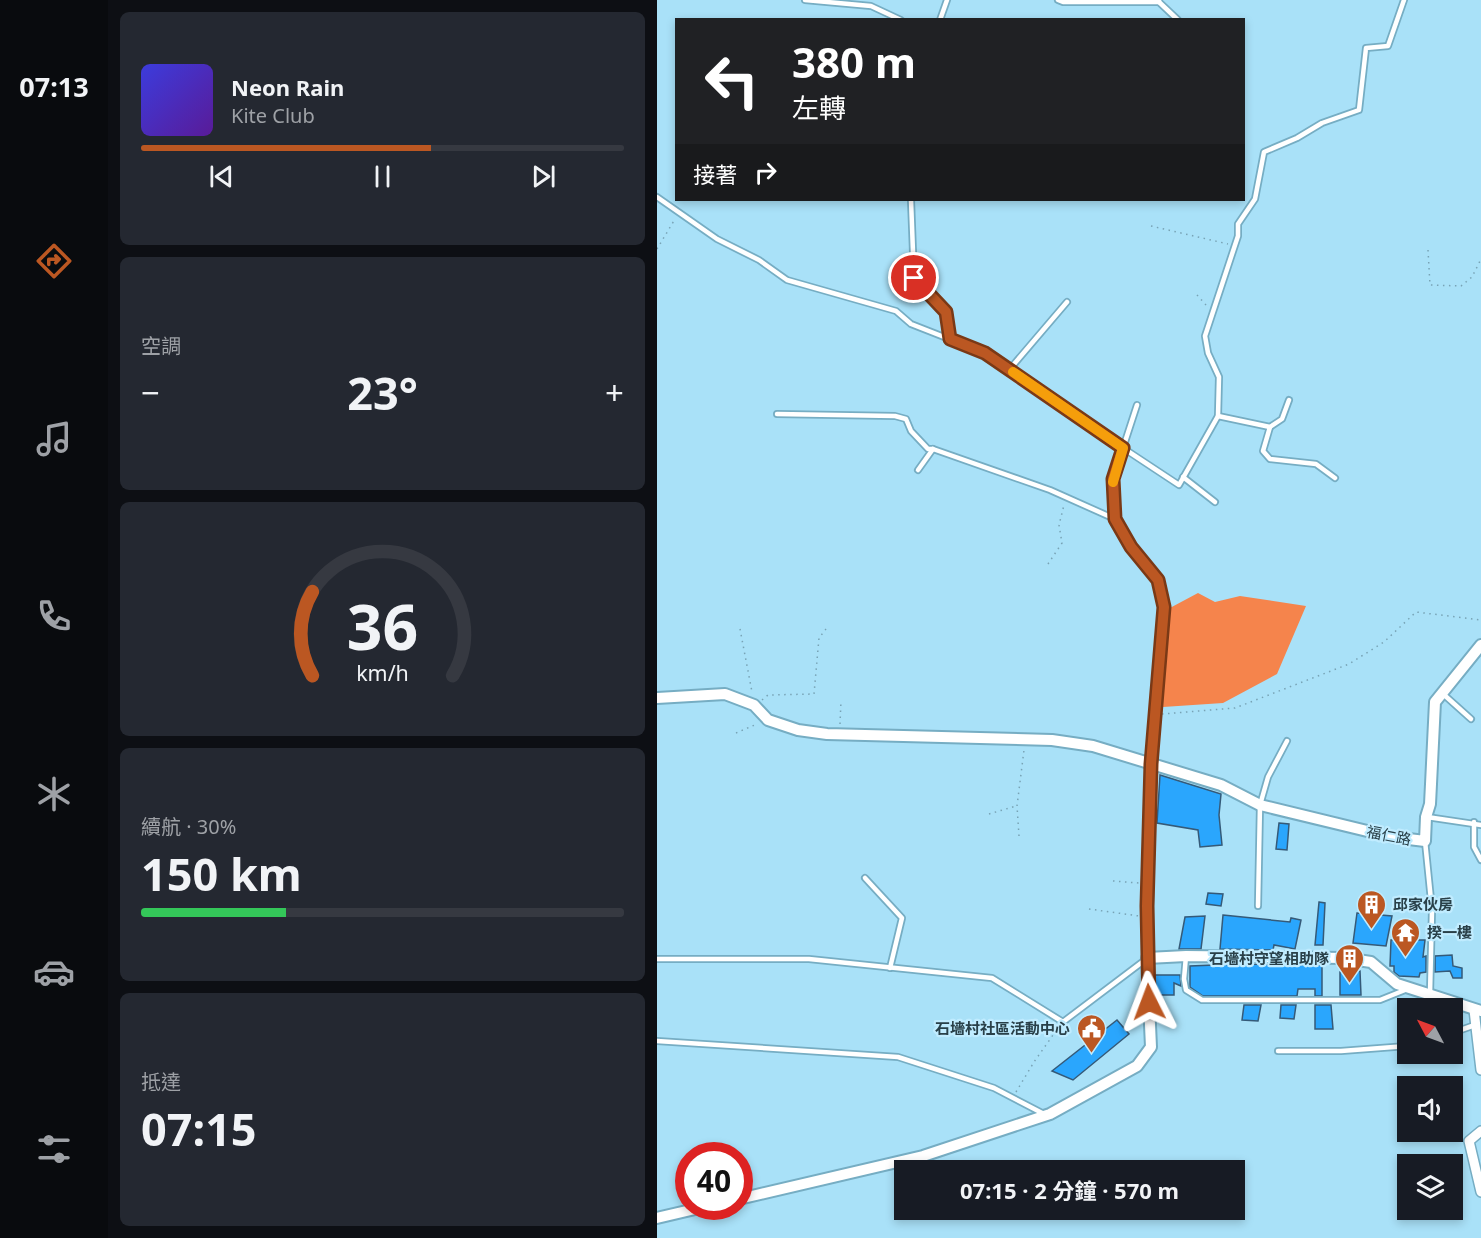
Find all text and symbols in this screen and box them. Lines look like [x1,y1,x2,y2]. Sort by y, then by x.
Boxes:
text: 380 m [792,33,916,90]
icon: left [693,42,771,120]
text: 07:13 [19,68,89,105]
text: Neon Rain [231,72,344,102]
text: 左轉 [792,89,846,126]
text: Kite Club [231,102,315,129]
icon: right [749,156,782,189]
text: 接著 [693,159,737,189]
icon: previous [205,160,238,193]
icon: pause [366,160,399,193]
icon: next [527,160,560,193]
icon: directions [33,240,75,282]
pin [888,252,939,303]
icon: arrive [897,261,930,294]
text: 空調 [141,332,181,359]
text: 23° [347,362,418,423]
text: − [141,370,160,415]
text: + [605,370,624,415]
icon: music [33,418,75,460]
text: 36 [347,583,418,668]
icon: phone [33,595,75,637]
text: km/h [356,658,409,687]
icon: climate [33,773,75,815]
text: 續航 · 30% [141,813,236,840]
street label: 福仁路 [1365,821,1413,849]
text: 150 km [141,843,302,904]
building icon: 邱家伙房 [1356,888,1388,930]
place label: 邱家伙房 [1393,894,1453,914]
temple icon: 揆一樓 [1390,916,1422,958]
place label: 揆一樓 [1427,922,1472,942]
building icon: 石墻村守望相助隊 [1334,942,1366,984]
place label: 石墻村守望相助隊 [1209,948,1329,968]
icon: car [33,951,75,993]
position arrow [1117,970,1181,1034]
north arrow [1397,998,1463,1064]
map controls [1397,998,1463,1220]
public building icon: 石墻村社區活動中心 [1075,1012,1107,1054]
place label: 石墻村社區活動中心 [935,1018,1070,1038]
text: 抵達 [141,1068,181,1095]
button: sound [1397,1076,1463,1142]
text: 07:15 [141,1098,257,1159]
icon: filters [33,1128,75,1170]
speed limit sign: 40 [675,1142,753,1220]
button: layers [1397,1154,1463,1220]
text: 07:15 · 2 分鐘 · 570 m [960,1175,1179,1205]

